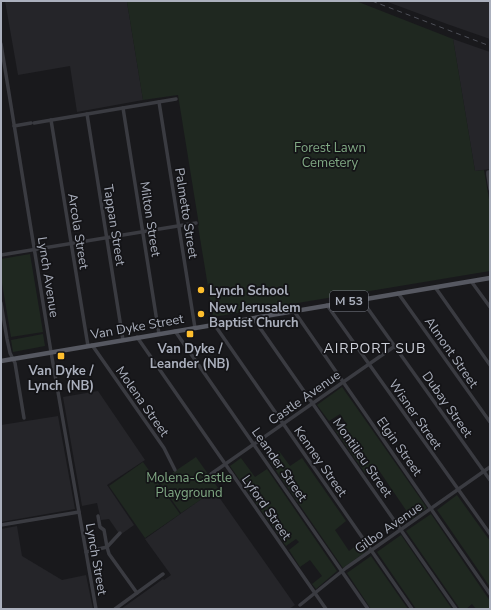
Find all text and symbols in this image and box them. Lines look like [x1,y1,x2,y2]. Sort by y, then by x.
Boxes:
park label: Forest Lawn Cemetery [294,139,366,172]
street label: Palmetto Street [170,167,202,260]
street label: Milton Street [135,180,165,258]
street label: Tappan Street [99,183,129,267]
street label: Arcola Street [63,192,93,271]
street label: Lynch Avenue [33,235,63,319]
place label: Lynch School [209,282,289,300]
marker: Lynch School [196,285,206,295]
road number: M 53 [330,291,368,311]
place label: New Jerusalem Baptist Church [209,299,301,332]
marker: New Jerusalem Baptist Church [196,309,206,319]
street label: Van Dyke Street [88,310,186,344]
street label: Almont Street [420,314,482,392]
marker: Van Dyke / Leander (NB) [185,329,195,339]
district label: AIRPORT SUB [323,339,427,358]
place label: Van Dyke / Leander (NB) [150,340,230,373]
marker: Van Dyke / Lynch (NB) [56,351,66,361]
place label: Van Dyke / Lynch (NB) [28,362,94,395]
street label: Molena Street [111,363,173,441]
street label: Castle Avenue [265,366,344,429]
street label: Dubay Street [418,368,477,442]
street label: Wisner Street [384,376,446,453]
street label: Elgin Street [372,413,426,480]
street label: Montilieu Street [328,414,397,501]
street label: Kenney Street [289,423,351,501]
street label: Leander Street [247,424,312,505]
park label: Molena-Castle Playground [146,469,232,502]
street label: Lyford Street [237,471,295,544]
street label: Gilbo Avenue [351,498,426,558]
street label: Lynch Street [81,522,111,597]

